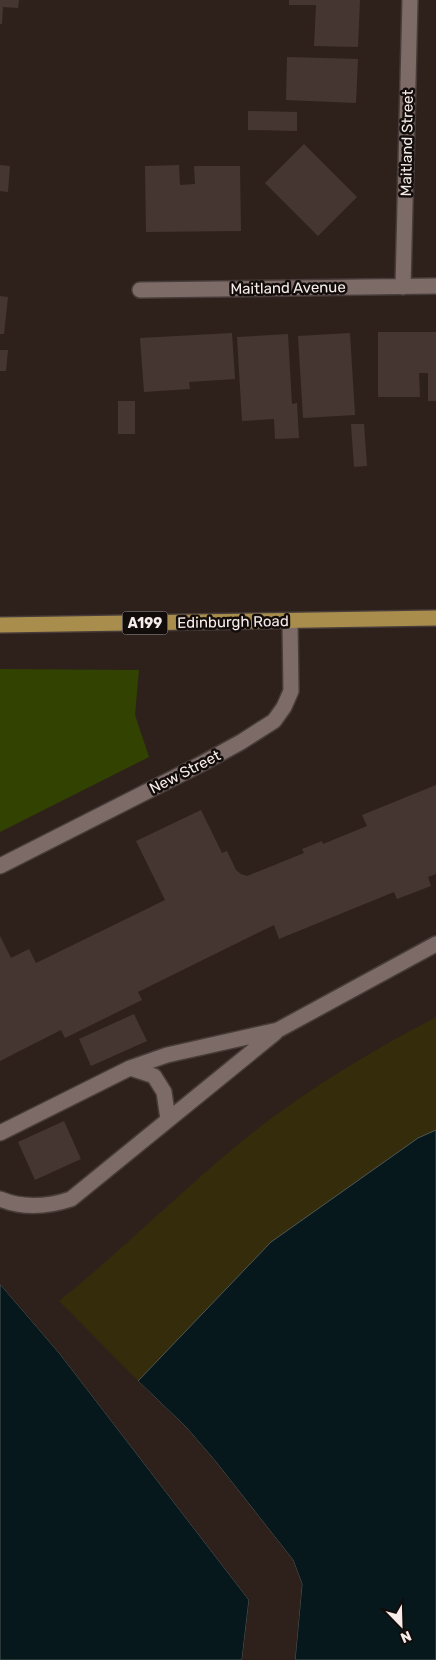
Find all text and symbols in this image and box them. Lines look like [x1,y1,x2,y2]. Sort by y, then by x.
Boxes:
street label: Maitland Street [397,89,417,196]
street label: Maitland Avenue [230,278,346,298]
road number: A199 [122,612,168,634]
street label: Edinburgh Road [177,612,289,632]
street label: New Street [146,746,224,798]
north arrow [376,1600,426,1650]
text: N [398,1627,414,1646]

